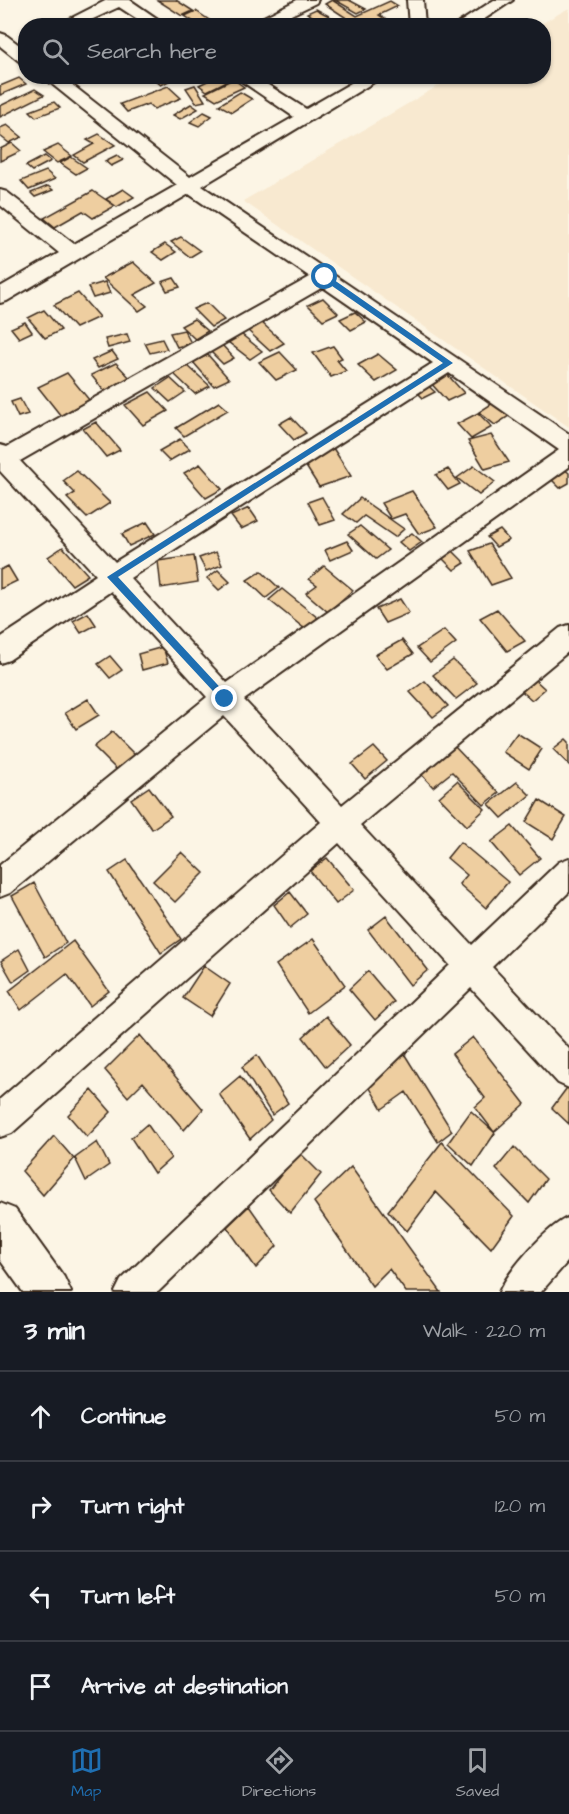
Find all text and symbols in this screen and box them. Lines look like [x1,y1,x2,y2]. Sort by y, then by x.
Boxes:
search box [18,18,551,84]
icon: search [39,35,72,68]
text: Search here [87,36,217,67]
route start [311,263,337,289]
route end [211,685,237,711]
text: 3 min [24,1313,85,1349]
text: Walk · 220 m [423,1317,545,1345]
icon: ahead [24,1400,57,1433]
text: Continue [81,1401,166,1432]
text: 50 m [495,1402,545,1430]
icon: right [24,1490,57,1523]
text: Turn right [81,1491,184,1522]
text: 120 m [495,1492,545,1520]
icon: left [24,1580,57,1613]
text: Turn left [81,1581,175,1612]
text: 50 m [495,1582,545,1610]
icon: arrive [24,1670,57,1703]
text: Arrive at destination [81,1671,288,1702]
tab: Map [70,1744,103,1802]
tab: Directions [242,1744,316,1802]
tab: Saved [456,1744,499,1802]

